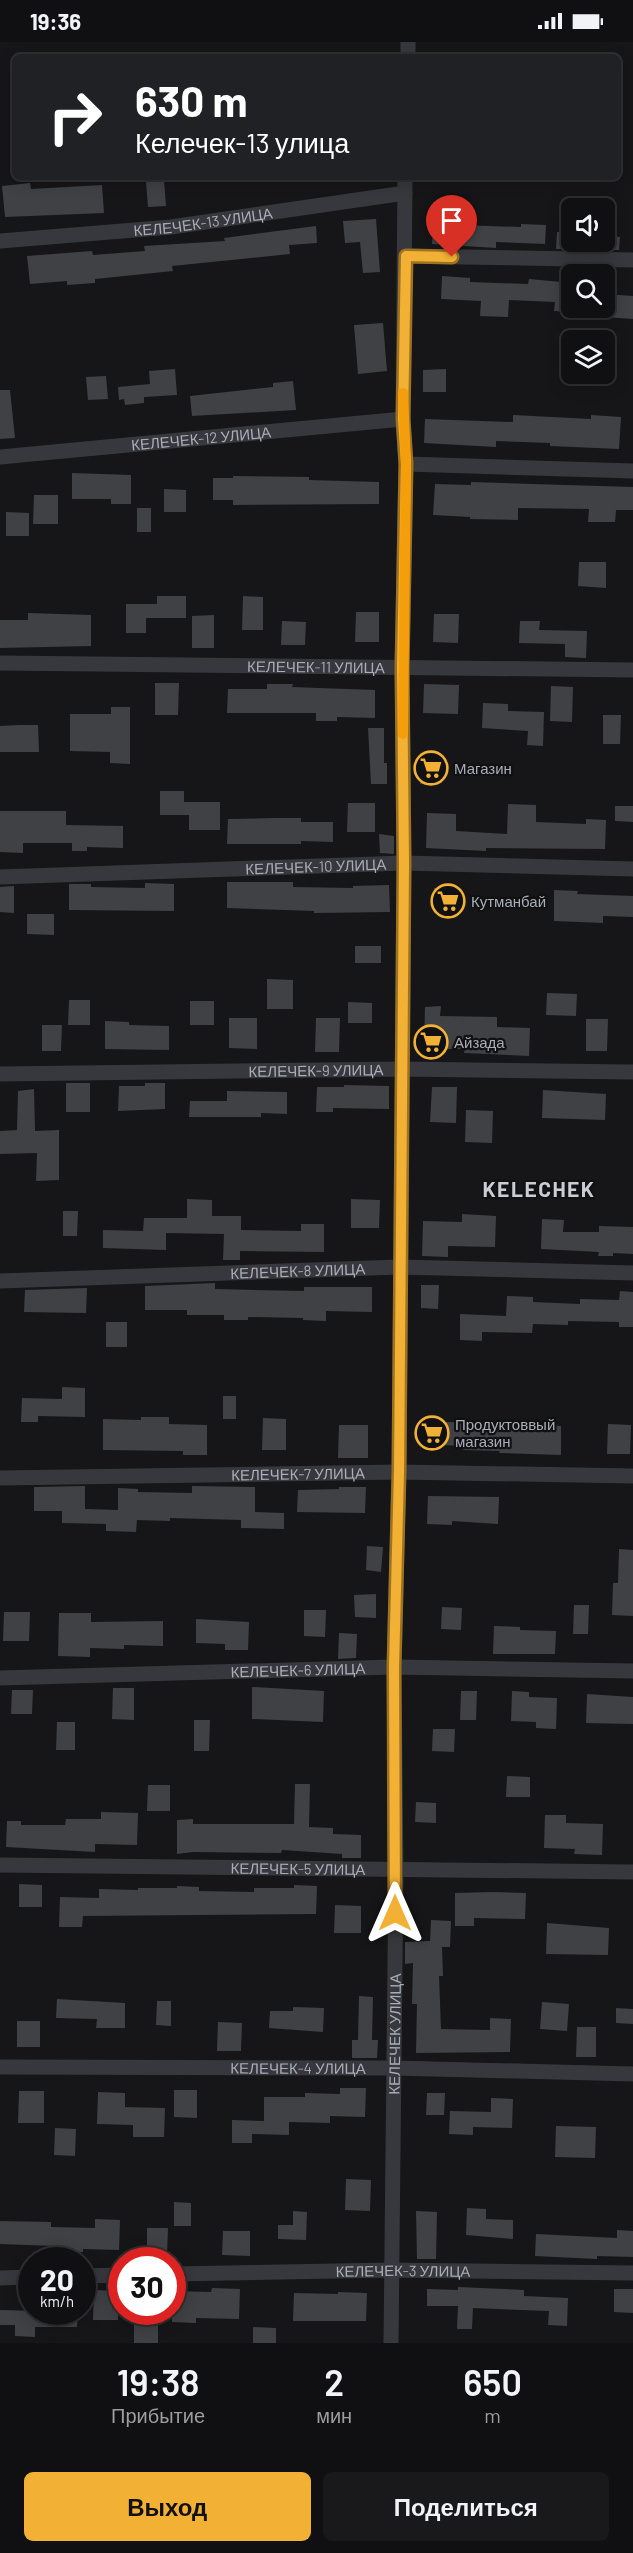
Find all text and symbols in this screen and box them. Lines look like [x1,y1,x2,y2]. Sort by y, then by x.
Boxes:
text: 19:36 [30,8,81,34]
text: 630 m [135,75,248,125]
icon: right [36,78,114,156]
text: Келечек-13 улица [135,126,349,158]
pin [426,195,477,257]
map controls [561,198,615,384]
button: sound [561,198,615,252]
street label: КЕЛЕЧЕК-13 УЛИЦА [133,203,274,239]
icon: arrive [435,204,468,237]
button: search [561,264,615,318]
button: layers [561,330,615,384]
street label: КЕЛЕЧЕК-12 УЛИЦА [130,422,272,454]
street label: КЕЛЕЧЕК-11 УЛИЦА [247,657,385,676]
supermarket icon: Магазин [413,750,449,786]
place label: Магазин [454,759,512,777]
street label: КЕЛЕЧЕК-10 УЛИЦА [245,855,387,877]
supermarket icon: Кутманбай [430,883,466,919]
place label: Кутманбай [471,892,546,910]
supermarket icon: Айзада [413,1024,449,1060]
place label: Айзада [454,1033,505,1051]
street label: КЕЛЕЧЕК-9 УЛИЦА [248,1060,384,1080]
district label: KELECHEK [482,1176,596,1201]
street label: КЕЛЕЧЕК-8 УЛИЦА [230,1259,366,1282]
supermarket icon: Продуктоввый магазин [414,1415,450,1451]
place label: Продуктоввый магазин [455,1415,555,1450]
street label: КЕЛЕЧЕК-7 УЛИЦА [231,1464,365,1484]
street label: КЕЛЕЧЕК-6 УЛИЦА [230,1659,366,1681]
street label: КЕЛЕЧЕК-5 УЛИЦА [230,1859,365,1878]
position arrow [363,1881,427,1945]
street label: КЕЛЕЧЕК УЛИЦА [385,1973,404,2095]
street label: КЕЛЕЧЕК-4 УЛИЦА [230,2059,366,2077]
speed limit sign: 30 [108,2247,186,2325]
text: 20 [40,2261,74,2297]
street label: КЕЛЕЧЕК-3 УЛИЦА [335,2261,470,2280]
text: km/h [40,2292,74,2310]
text: 19:38 [117,2360,199,2403]
text: 2 [324,2360,344,2403]
text: 650 [463,2360,522,2403]
text: Прибытие [111,2403,205,2427]
text: мин [316,2403,352,2427]
text: m [484,2403,501,2427]
button: Выход [24,2472,311,2541]
button: Поделиться [323,2472,609,2541]

